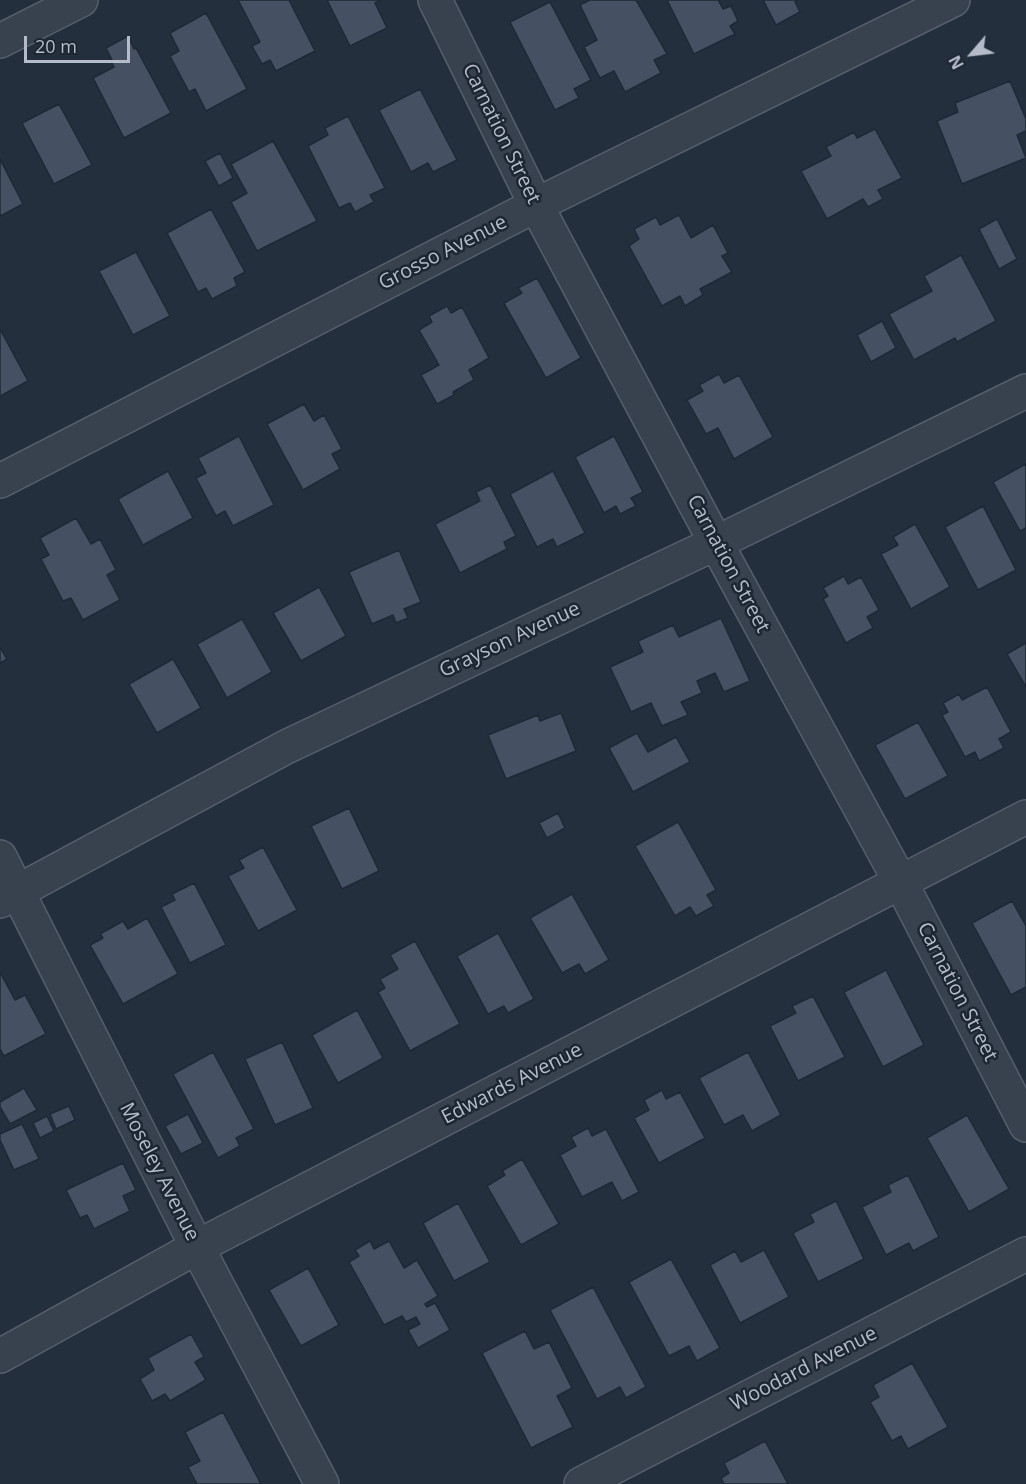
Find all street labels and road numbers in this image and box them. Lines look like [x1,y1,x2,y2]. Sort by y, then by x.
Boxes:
street label: Carnation Street [457,60,545,208]
street label: Grosso Avenue [375,210,511,296]
street label: Carnation Street [682,491,774,637]
street label: Grayson Avenue [436,597,584,683]
street label: Carnation Street [912,918,1002,1066]
street label: Edwards Avenue [438,1038,586,1130]
street label: Moseley Avenue [114,1099,204,1245]
street label: Woodard Avenue [727,1322,881,1416]

